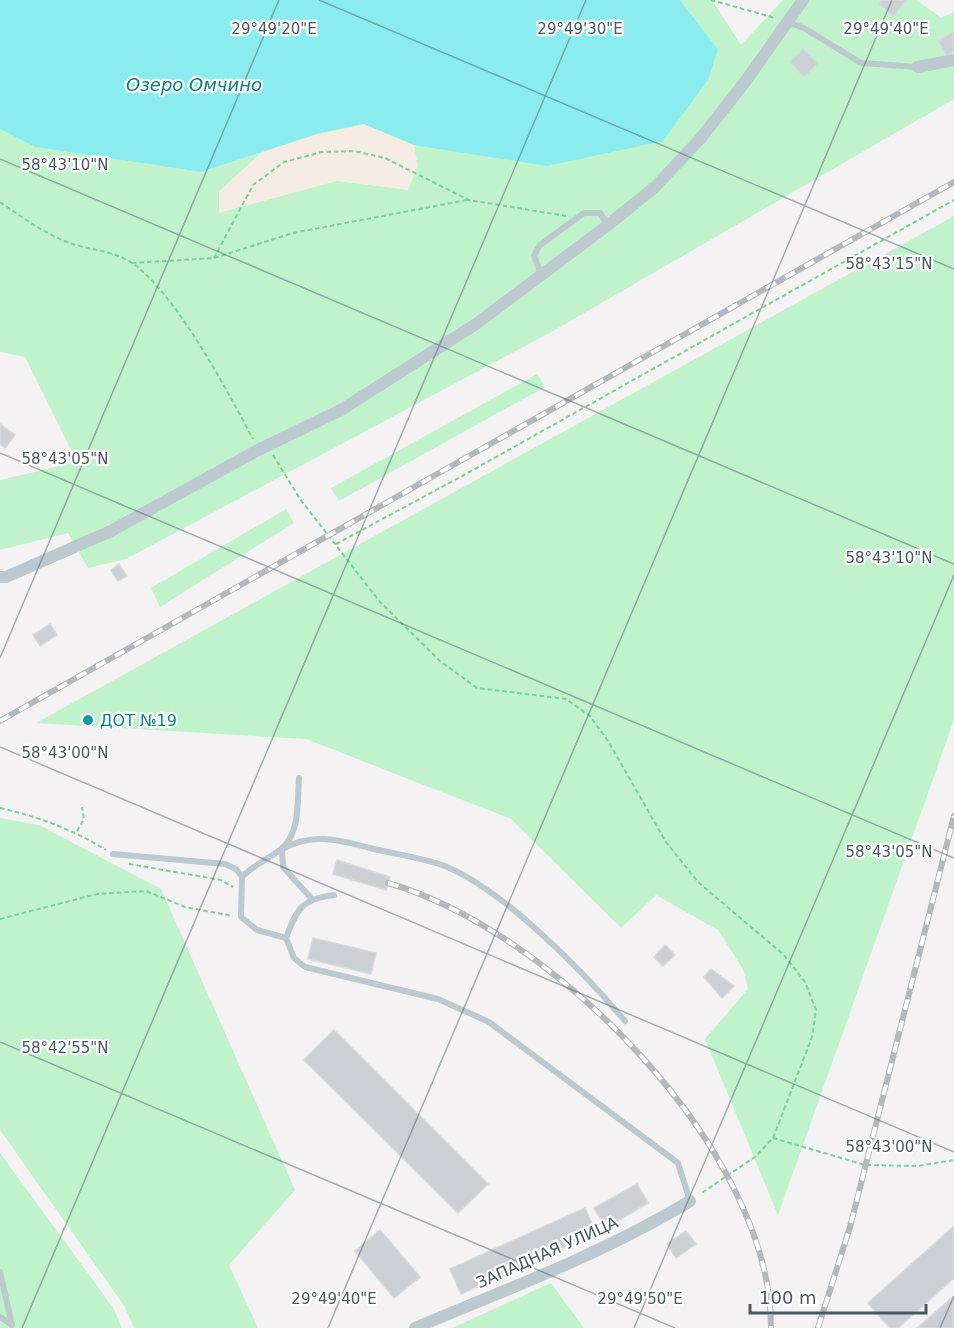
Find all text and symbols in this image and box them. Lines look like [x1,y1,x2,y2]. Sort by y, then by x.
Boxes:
text: 29°49'20"E [231,20,317,38]
text: 29°49'30"E [537,20,623,38]
text: 29°49'40"E [843,20,929,38]
water label: Озеро Омчино [126,74,262,95]
text: 58°43'10"N [21,156,109,174]
text: 58°43'15"N [845,255,933,273]
text: 58°43'05"N [21,450,109,468]
text: 58°43'10"N [845,549,933,567]
place label: ДОТ №19 [100,711,177,730]
marker: ДОТ №19 [81,713,95,727]
text: 58°43'00"N [21,744,109,762]
text: 58°43'05"N [845,843,933,861]
text: 58°42'55"N [21,1039,109,1057]
text: 58°43'00"N [845,1138,933,1156]
street label: ЗАПАДНАЯ УЛИЦА [473,1213,621,1292]
scale bar [750,1277,926,1315]
text: 100 m [759,1287,817,1308]
text: 29°49'40"E [291,1290,377,1308]
text: 29°49'50"E [597,1290,683,1308]

